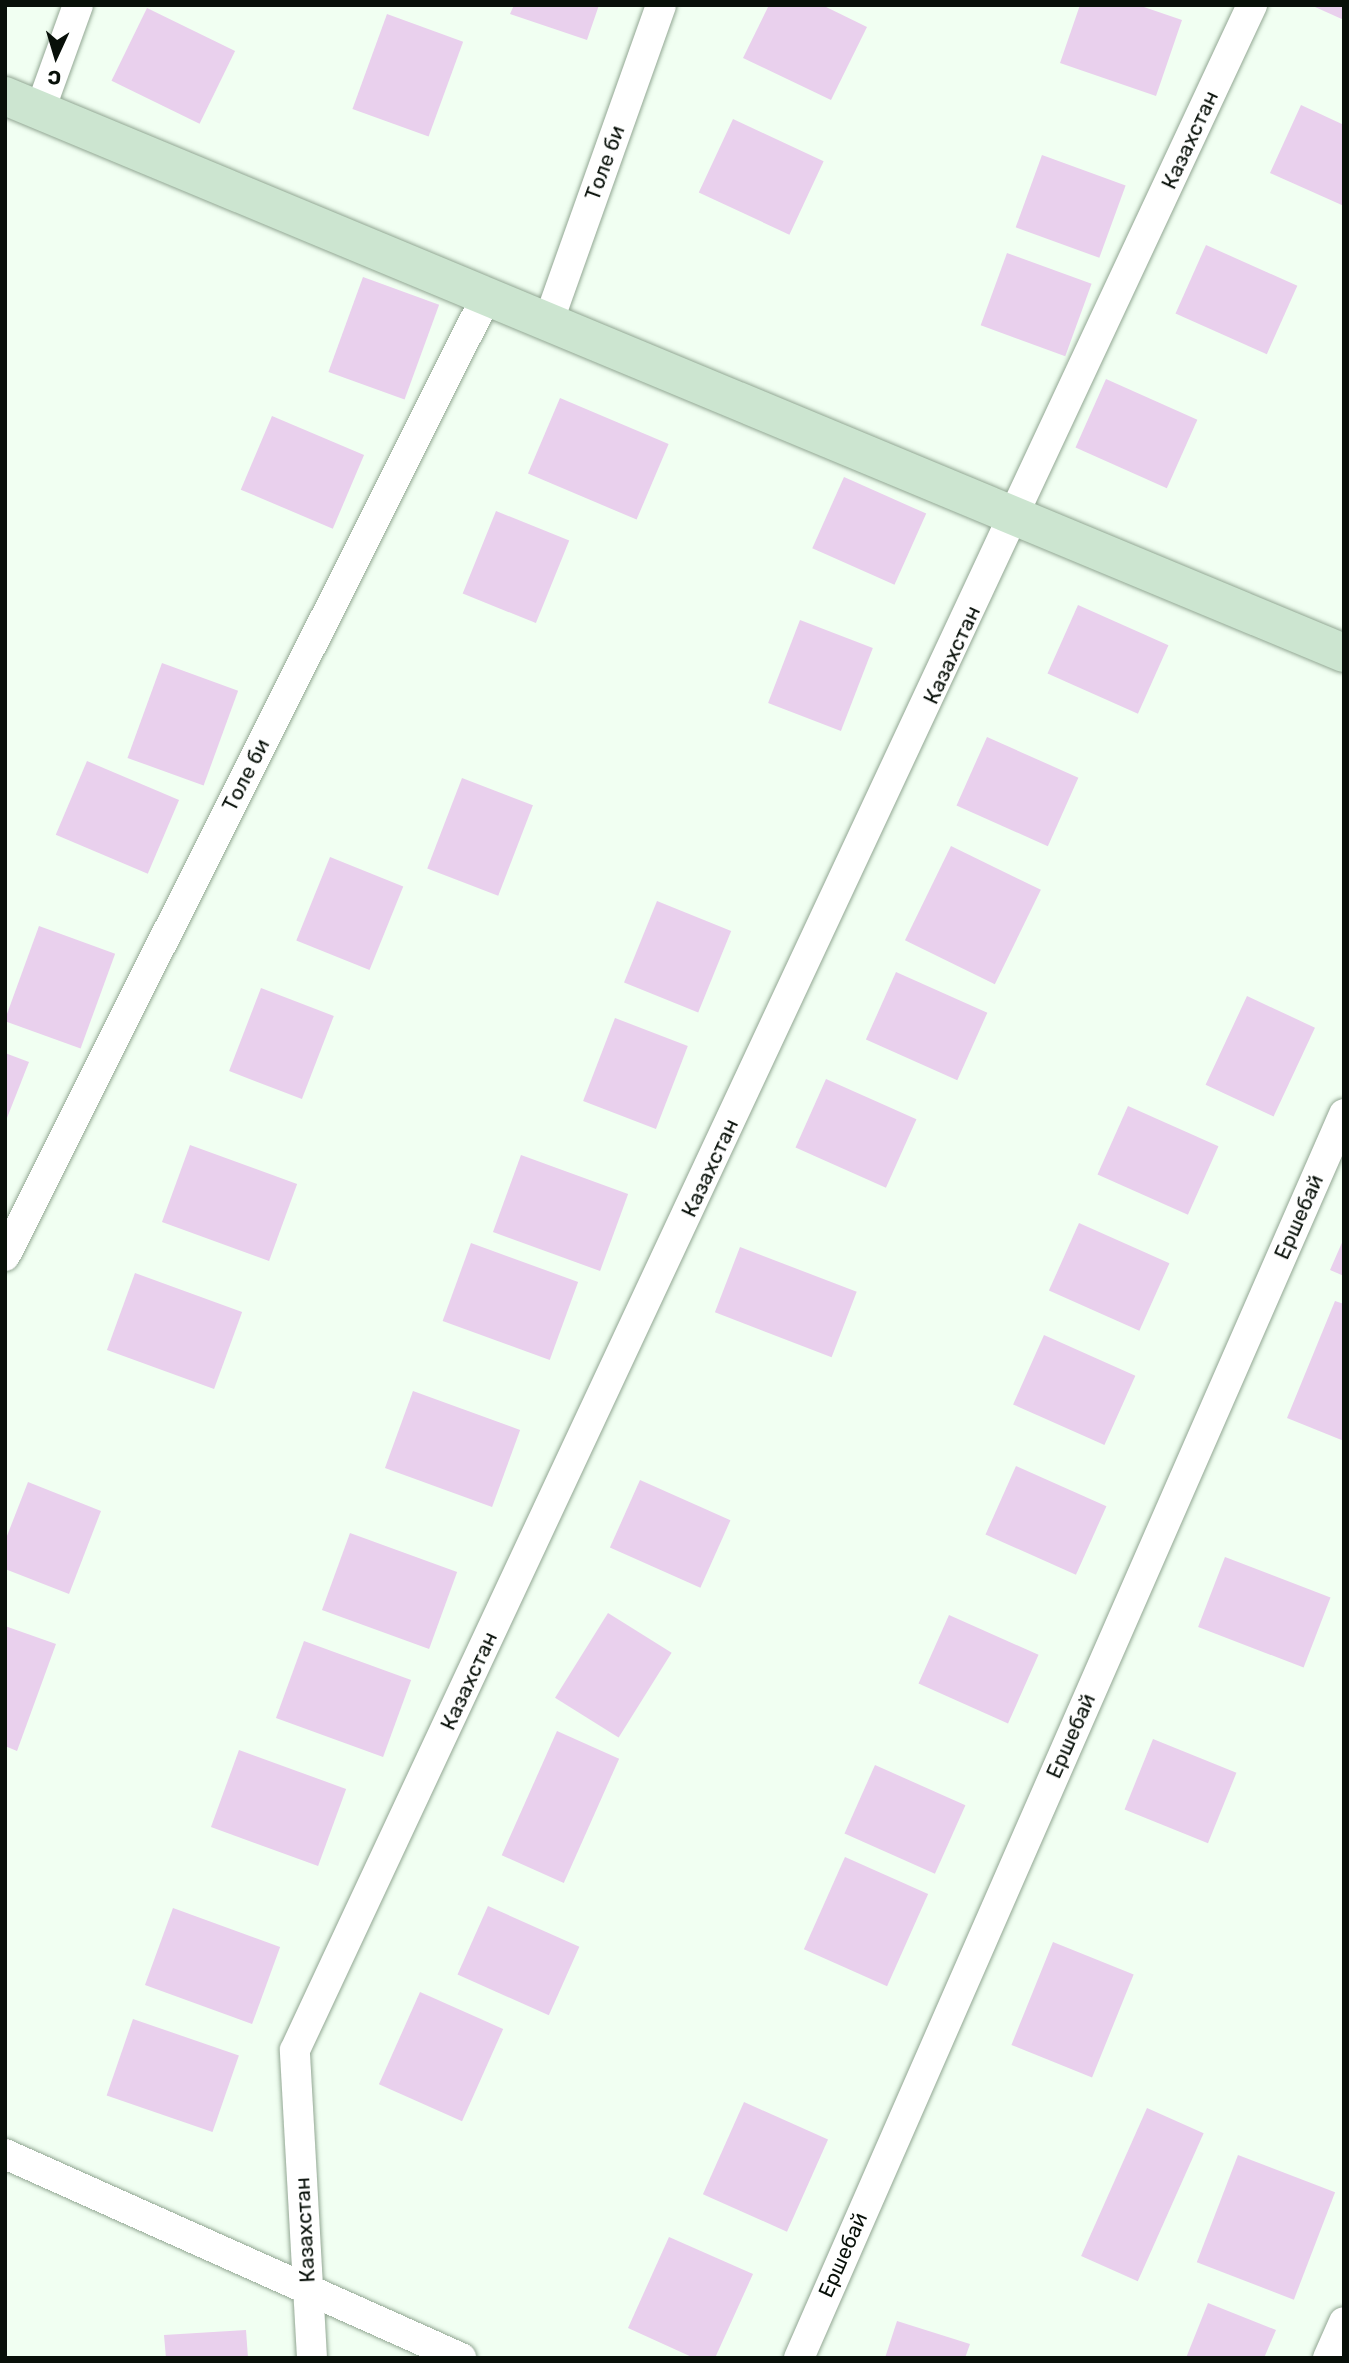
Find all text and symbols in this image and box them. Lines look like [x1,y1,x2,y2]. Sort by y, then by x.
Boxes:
north arrow [21,21,91,91]
text: С [47,66,62,89]
street label: Казахстан [1156,87,1224,193]
street label: Толе би [580,122,630,204]
street label: Казахстан [918,602,986,708]
street label: Толе би [217,734,275,816]
street label: Казахстан [676,1115,744,1221]
street label: Ершебай [1269,1171,1329,1263]
street label: Казахстан [435,1628,503,1734]
street label: Ершебай [1041,1690,1101,1782]
street label: Казахстан [290,2177,320,2283]
street label: Ершебай [813,2209,873,2301]

